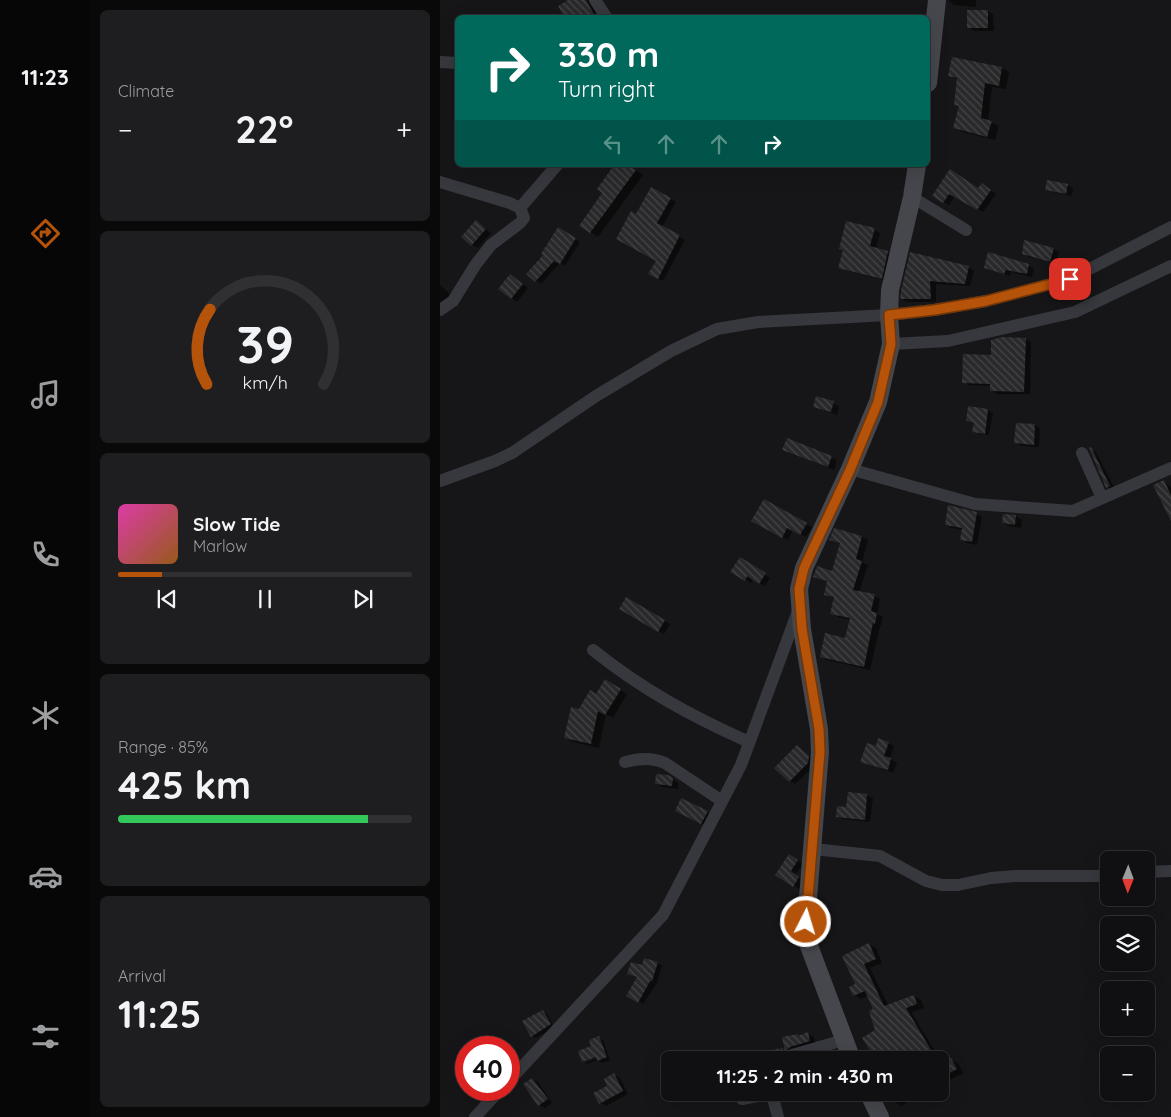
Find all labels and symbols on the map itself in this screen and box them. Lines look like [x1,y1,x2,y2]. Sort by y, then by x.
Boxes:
pin [1049,258,1091,300]
north arrow [1100,851,1155,906]
position arrow [779,895,831,947]
speed limit sign: 40 [455,1036,520,1101]

